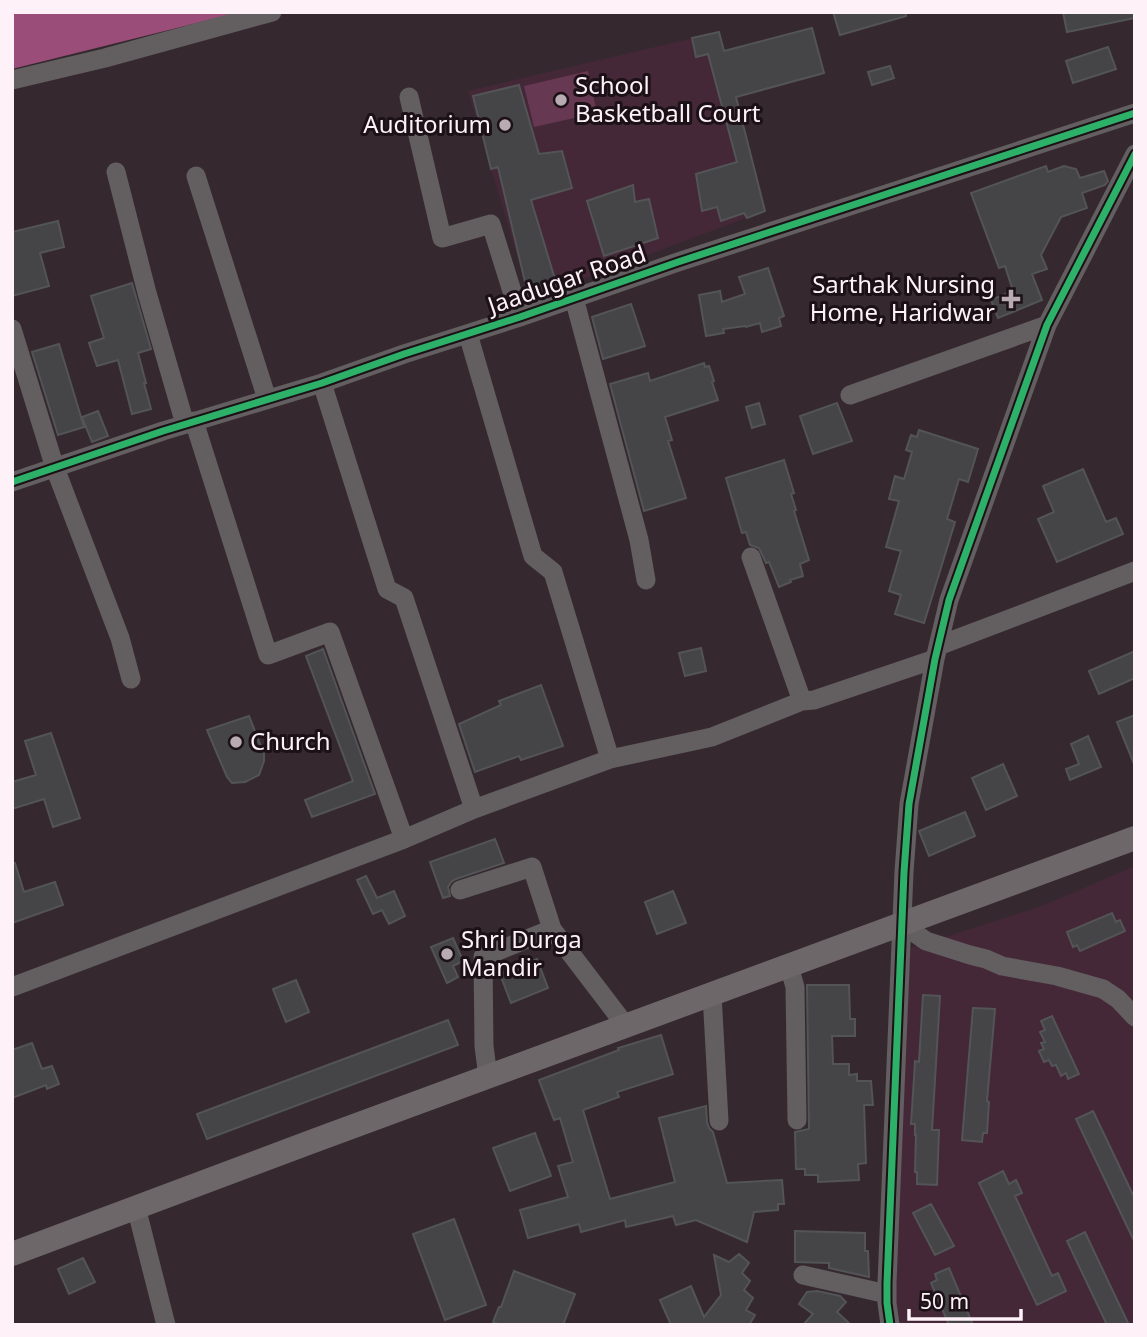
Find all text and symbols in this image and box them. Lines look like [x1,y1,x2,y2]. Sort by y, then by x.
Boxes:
place label: School Basketball Court [575,68,761,129]
marker: School Basketball Court [553,92,569,108]
place label: Auditorium [363,107,491,140]
marker: Auditorium [497,117,513,133]
street label: Jaadugar Road [481,236,650,322]
place label: Sarthak Nursing Home, Haridwar [810,267,995,328]
marker: Sarthak Nursing Home, Haridwar [1001,289,1021,309]
place label: Church [250,724,331,757]
marker: Church [228,734,244,750]
place label: Shri Durga Mandir [461,922,582,983]
marker: Shri Durga Mandir [439,946,455,962]
scale bar [909,1278,1021,1322]
text: 50 m [920,1287,969,1315]

